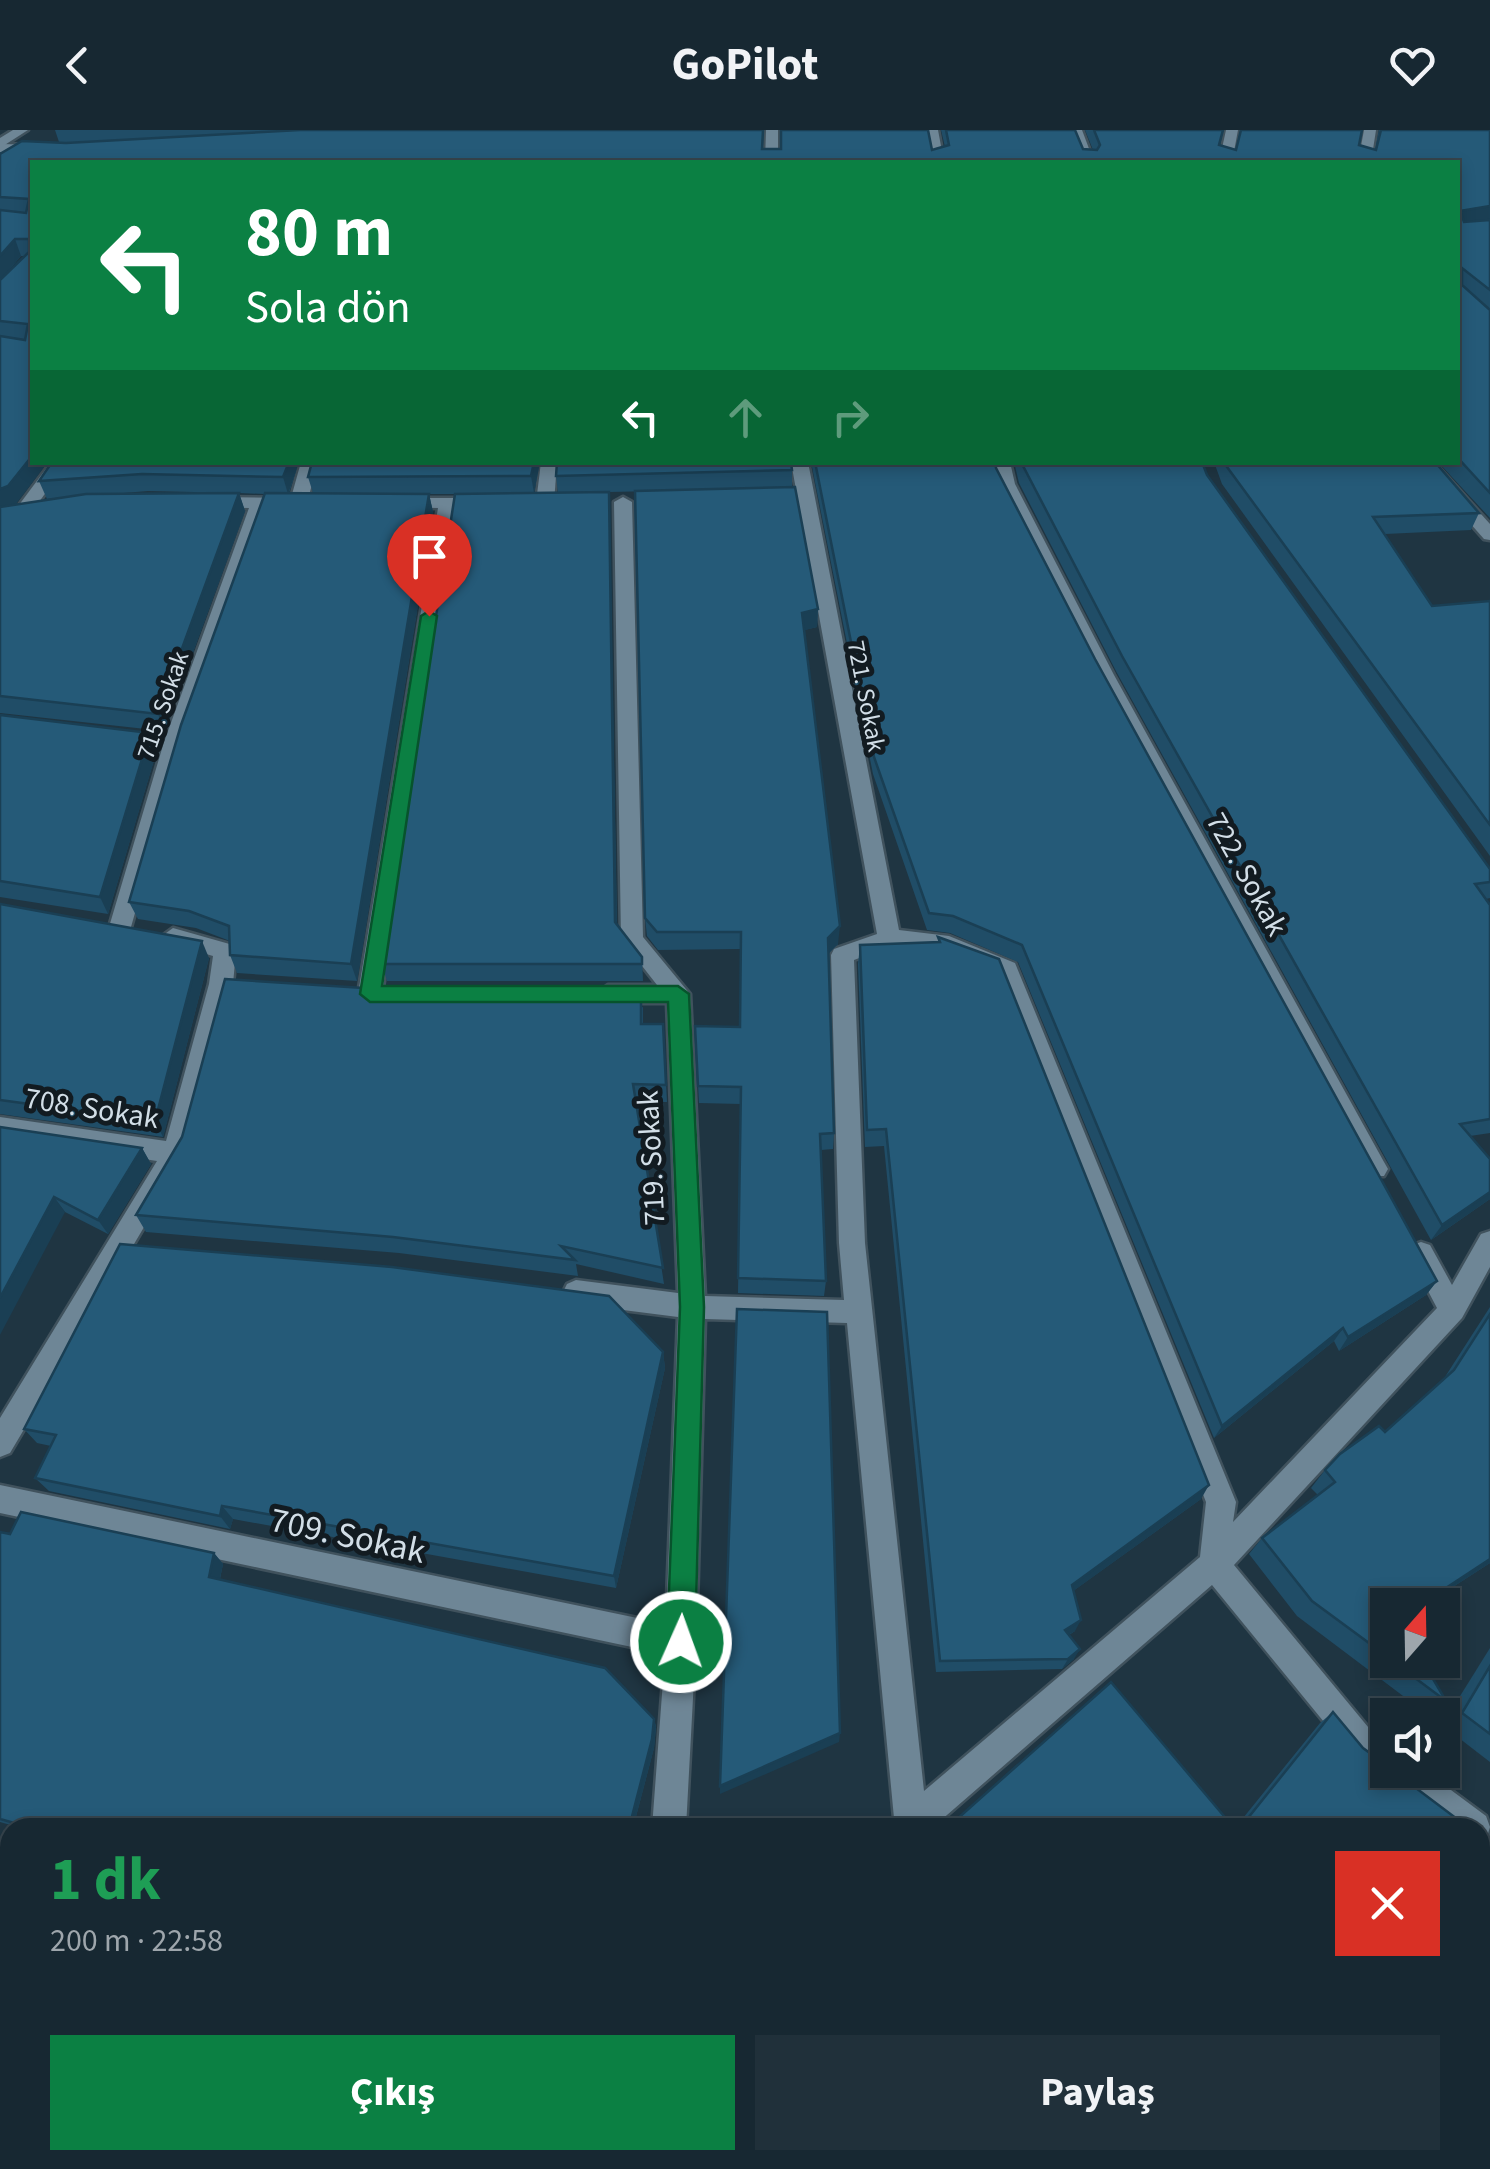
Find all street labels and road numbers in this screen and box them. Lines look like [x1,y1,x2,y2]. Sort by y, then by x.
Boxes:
street label: 721. Sokak [838,638,895,755]
street label: 715. Sokak [128,646,198,764]
street label: 722. Sokak [1195,805,1298,944]
street label: 708. Sokak [22,1077,162,1140]
street label: 719. Sokak [626,1089,677,1227]
street label: 709. Sokak [266,1495,431,1577]

